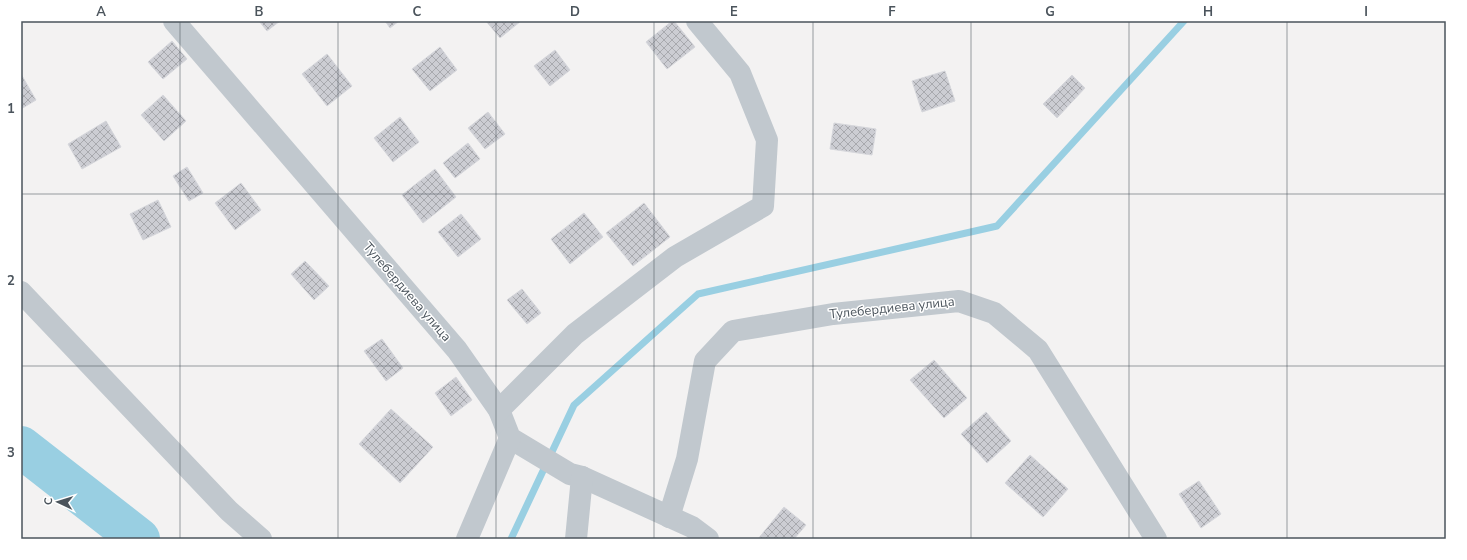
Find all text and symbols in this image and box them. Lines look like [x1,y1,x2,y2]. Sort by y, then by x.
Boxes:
text: A [96,3,106,21]
text: B [255,3,264,21]
text: C [413,3,422,21]
text: D [570,3,580,21]
text: E [730,3,738,21]
text: F [888,3,896,21]
text: G [1045,3,1055,21]
text: H [1203,3,1213,21]
text: I [1364,3,1368,21]
text: 1 [7,100,15,118]
street label: Тулебердиева улица [359,239,455,345]
text: 2 [7,272,15,290]
street label: Тулебердиева улица [828,292,956,324]
text: 3 [7,444,15,462]
north arrow [38,482,78,522]
text: С [41,497,56,506]

